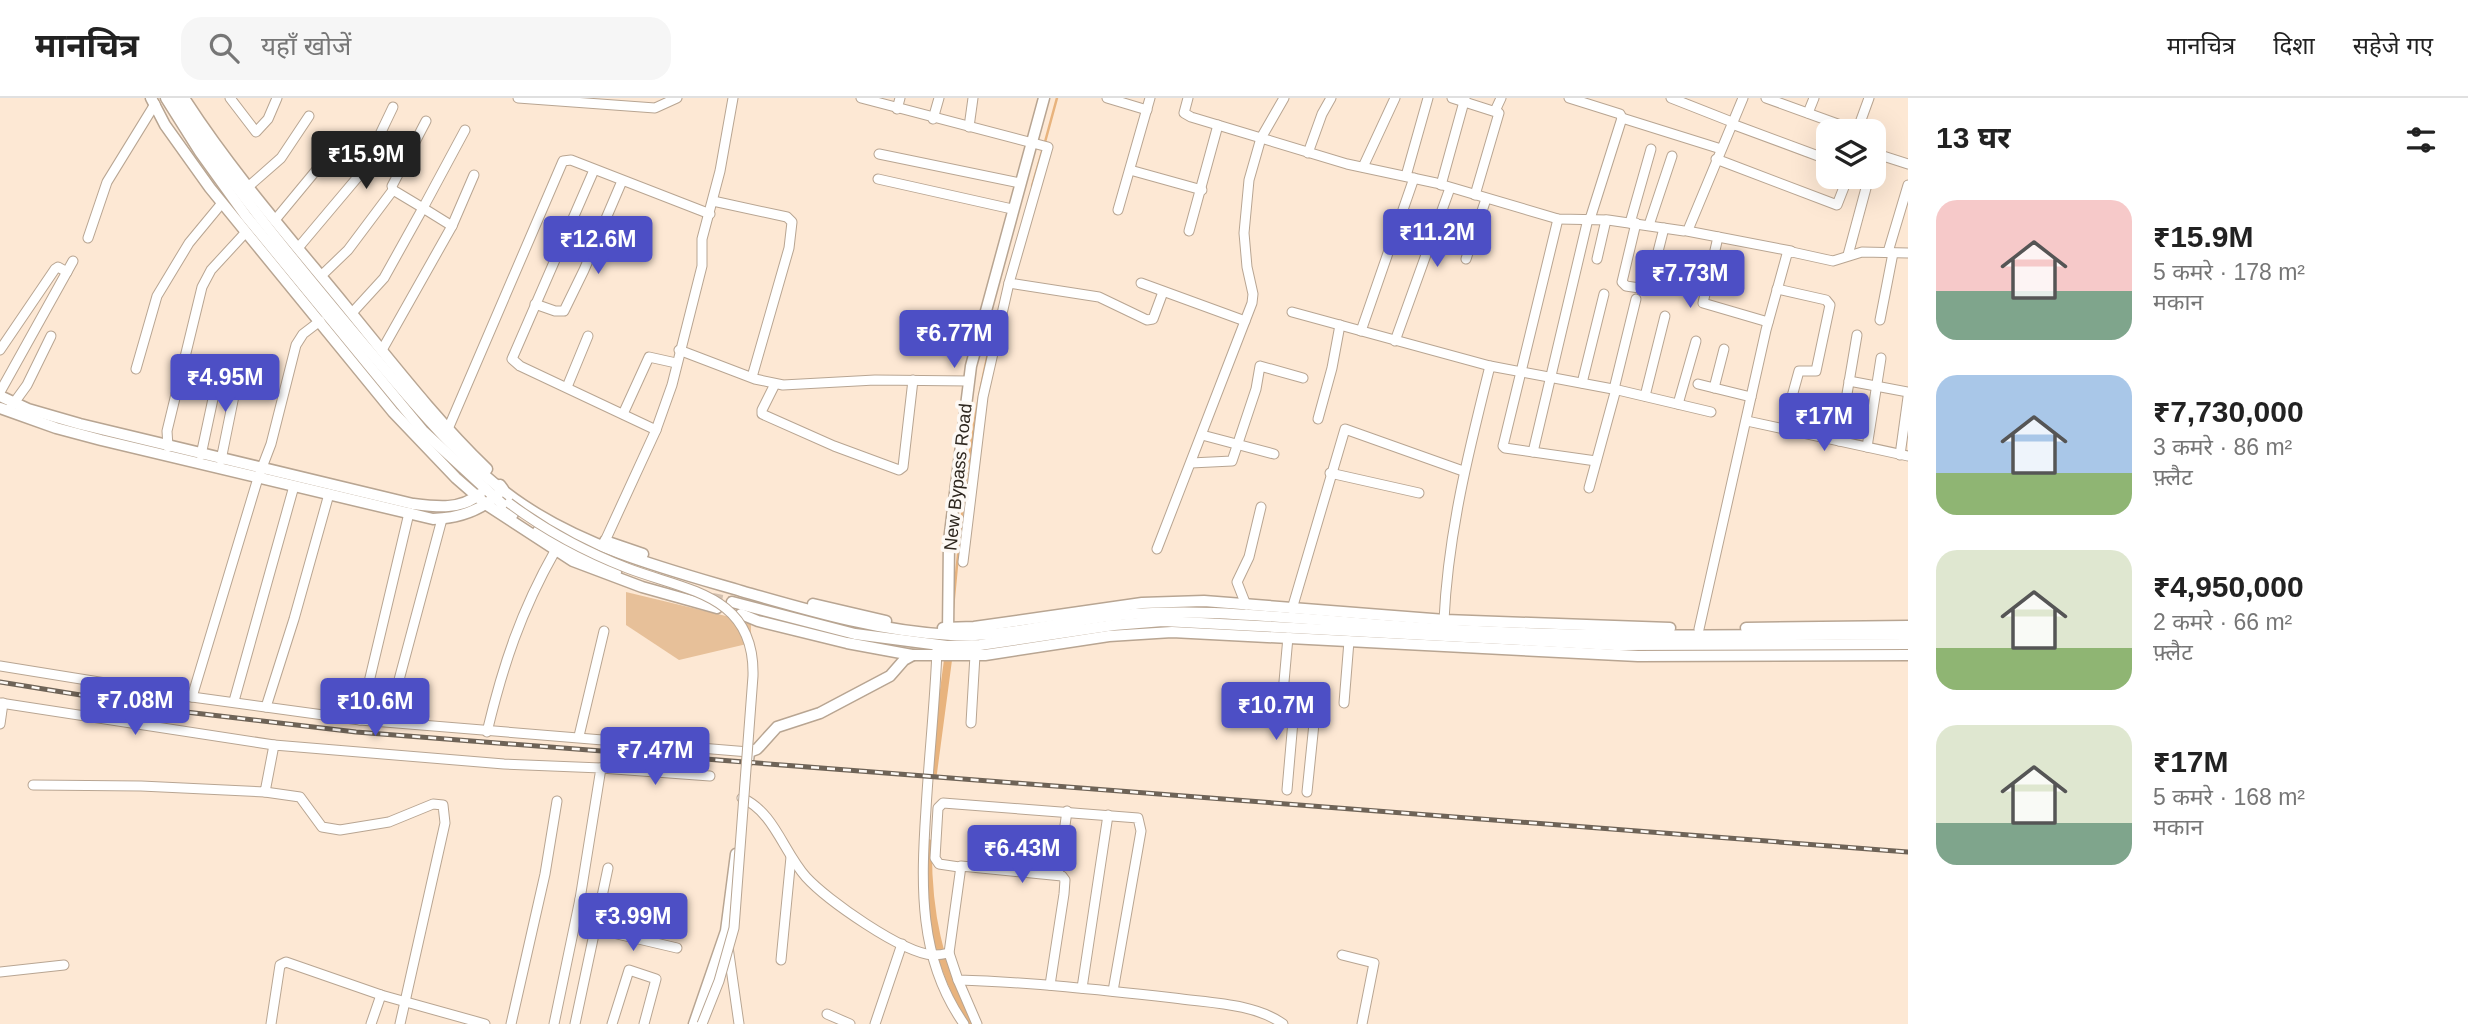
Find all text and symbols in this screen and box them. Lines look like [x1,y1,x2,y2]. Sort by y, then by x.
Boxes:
search box [181,17,671,80]
text: मानचित्र [35,27,139,64]
icon: search [205,29,243,67]
text: यहाँ खोजें [261,31,351,61]
text: मानचित्र [2167,32,2235,59]
text: दिशा [2273,32,2315,59]
text: सहेजे गए [2353,32,2433,59]
map controls [1816,119,1886,189]
button: layers [1816,119,1886,189]
text: 13 घर [1936,121,2010,154]
icon: filters [2402,121,2440,159]
pin: ₹15.9M [309,132,423,191]
text: ₹15.9M [327,141,405,167]
pin: ₹11.2M [1380,209,1494,269]
pin: ₹12.6M [541,216,655,276]
text: ₹11.2M [1399,219,1475,245]
text: ₹15.9M [2153,220,2254,253]
text: ₹12.6M [559,226,637,252]
icon: home [1992,228,2076,312]
pin: ₹7.73M [1633,250,1747,310]
text: 5 कमरे · 178 m² [2153,259,2305,285]
text: ₹7.73M [1651,260,1729,286]
text: मकान [2153,289,2203,315]
pin: ₹6.77M [897,310,1011,370]
text: ₹6.77M [915,320,993,346]
pin: ₹4.95M [168,354,282,414]
text: ₹4.95M [186,364,264,390]
pin: ₹17M [1783,394,1865,453]
text: ₹7,730,000 [2153,395,2304,428]
street label: New Bypass Road [940,402,976,552]
text: ₹17M [1795,403,1853,429]
icon: home [1992,403,2076,487]
text: 3 कमरे · 86 m² [2153,434,2292,460]
text: फ़्लैट [2153,464,2193,490]
text: ₹4,950,000 [2153,570,2304,603]
icon: home [1992,578,2076,662]
text: 2 कमरे · 66 m² [2153,609,2292,635]
text: फ़्लैट [2153,639,2193,665]
pin: ₹7.08M [78,678,192,737]
pin: ₹10.6M [318,678,432,738]
pin: ₹10.7M [1219,682,1333,742]
text: ₹7.08M [96,687,174,713]
text: ₹10.6M [336,688,414,714]
text: ₹10.7M [1237,692,1315,718]
pin: ₹7.47M [598,728,712,787]
text: ₹7.47M [616,737,694,763]
text: ₹17M [2153,745,2229,778]
icon: home [1992,753,2076,837]
text: 5 कमरे · 168 m² [2153,784,2305,810]
text: मकान [2153,814,2203,840]
pin: ₹6.43M [965,826,1079,885]
text: ₹6.43M [983,835,1061,861]
pin: ₹3.99M [576,894,690,953]
text: ₹3.99M [594,903,672,929]

